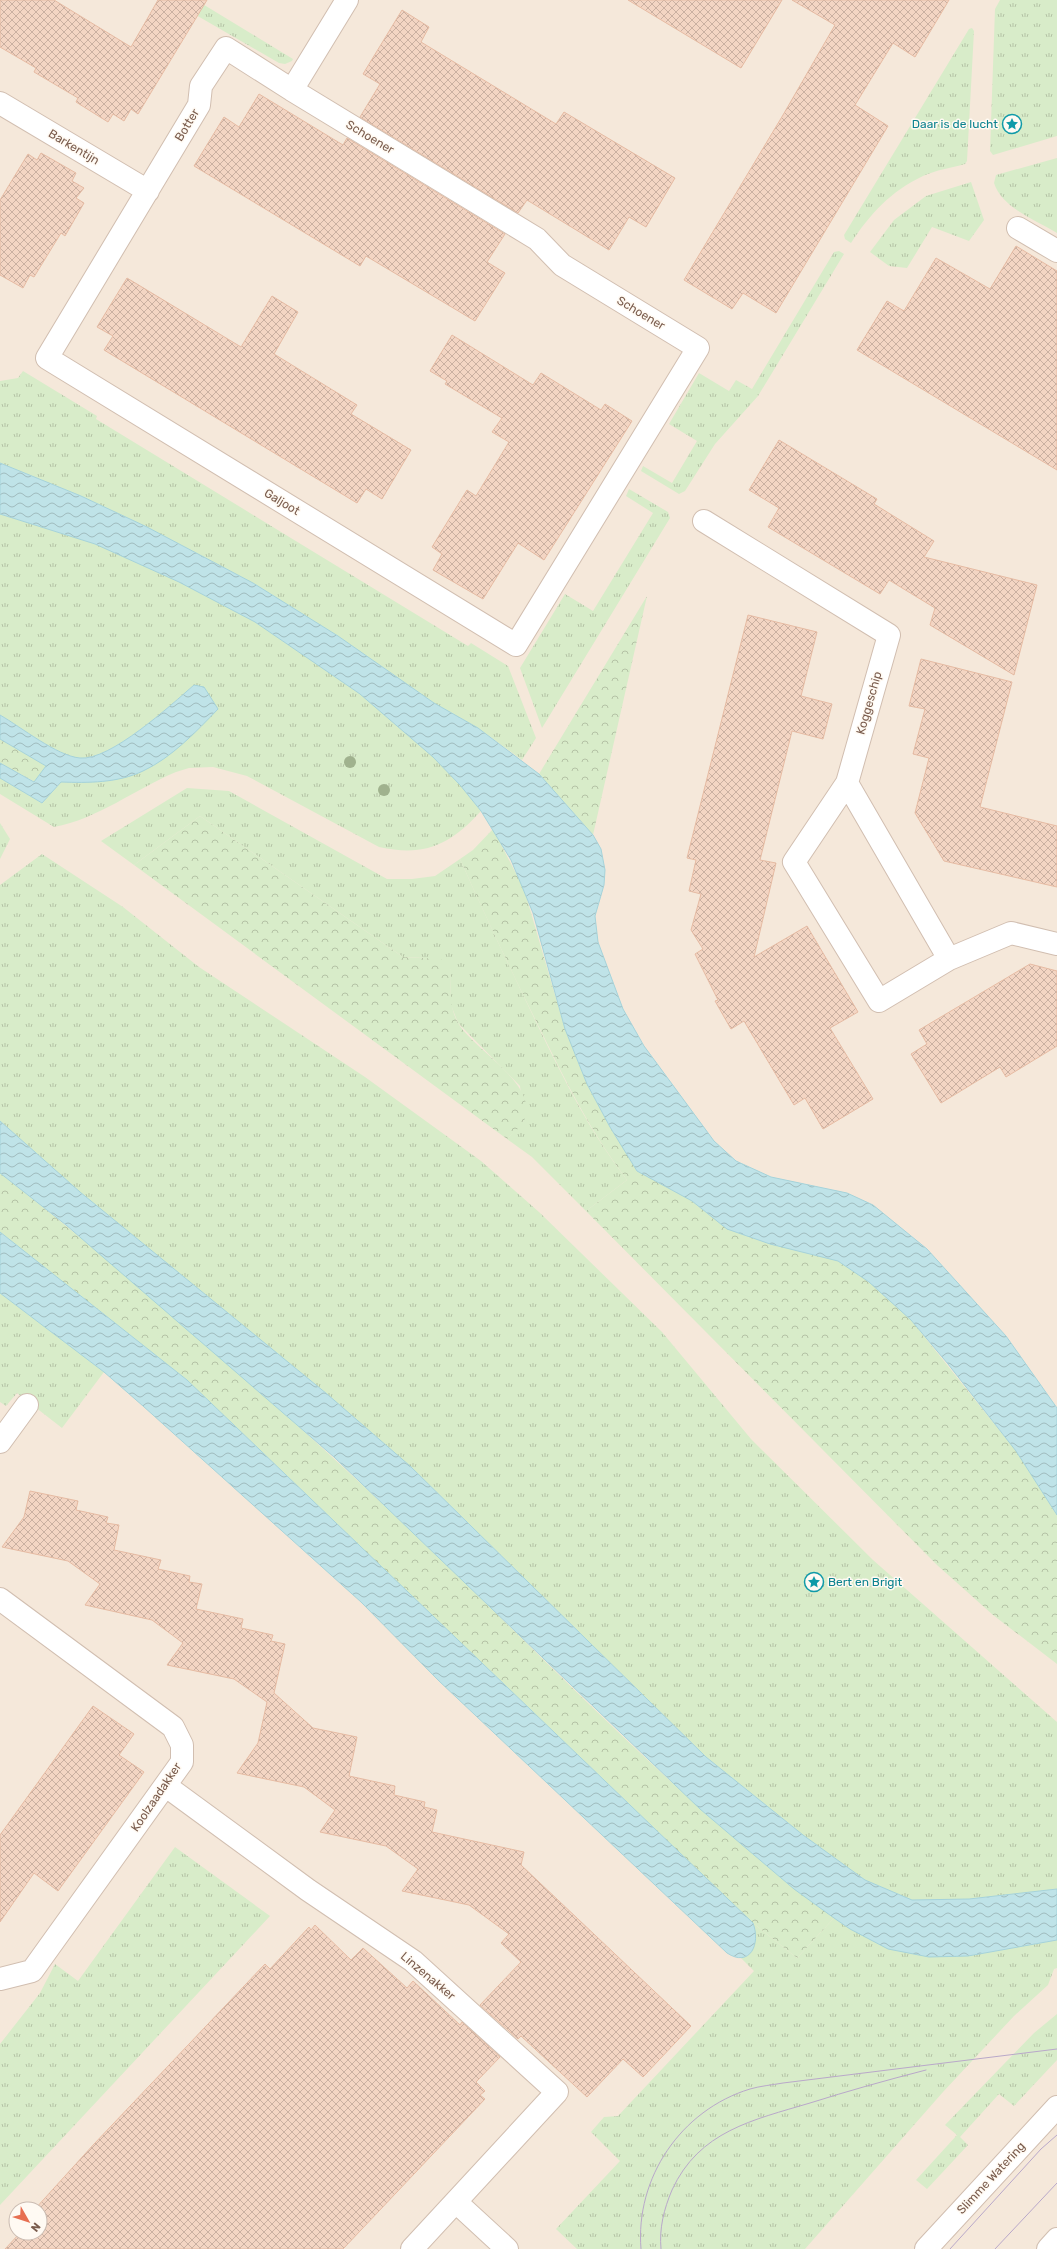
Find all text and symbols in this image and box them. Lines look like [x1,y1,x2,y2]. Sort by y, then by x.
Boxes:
street label: Botter [172,106,202,144]
place icon: Daar is de lucht [1001,113,1023,135]
street label: Schoener [343,117,397,157]
place label: Daar is de lucht [912,117,998,131]
street label: Barkentijn [46,126,102,168]
street label: Schoener [614,293,668,333]
street label: Galjoot [262,486,303,518]
street label: Koggeschip [853,670,885,736]
place icon: Bert en Brigit [803,1571,825,1593]
place label: Bert en Brigit [828,1575,902,1589]
street label: Koolzaadakker [128,1760,184,1834]
street label: Linzenakker [398,1949,458,2003]
street label: Slimme Watering [954,2139,1028,2217]
north arrow [8,2201,48,2241]
text: N [28,2220,43,2234]

